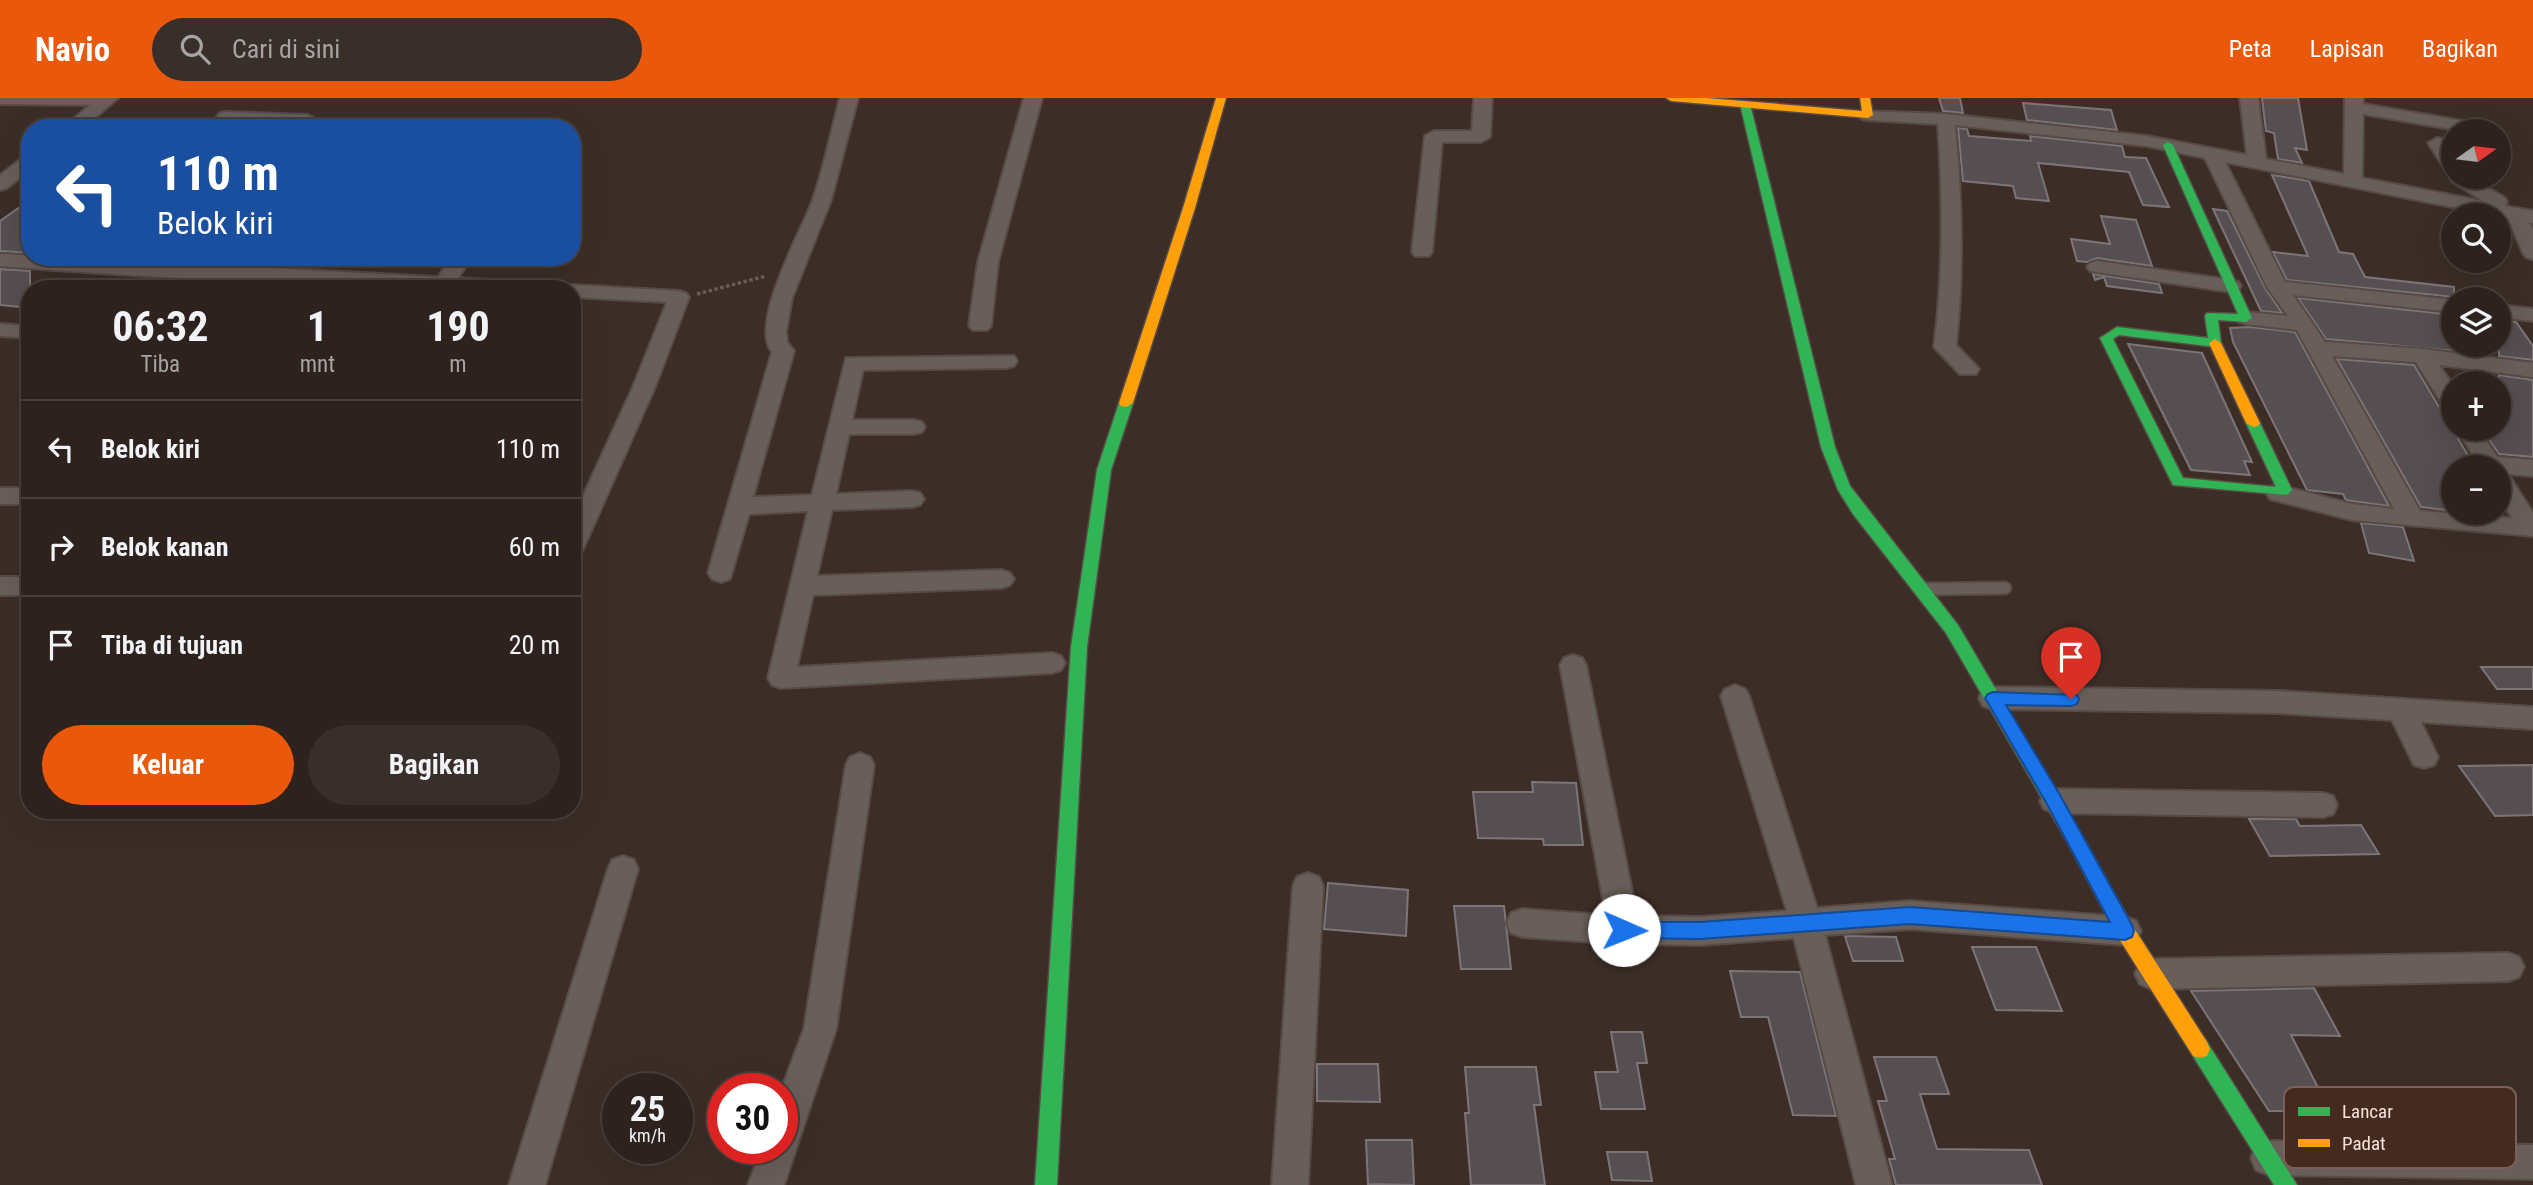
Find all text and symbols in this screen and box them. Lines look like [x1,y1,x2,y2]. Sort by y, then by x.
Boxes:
search box [152,18,642,81]
text: Navio [35,30,110,69]
icon: search [176,30,214,68]
text: Cari di sini [232,34,340,64]
text: Peta [2229,35,2272,63]
text: Lapisan [2310,35,2384,63]
text: Bagikan [2422,35,2498,63]
north arrow [2441,119,2511,189]
map controls [2441,119,2511,525]
text: 110 m [157,145,279,202]
icon: left [42,147,133,238]
button: search [2441,203,2511,273]
text: Belok kiri [157,204,274,242]
button: layers [2441,287,2511,357]
text: 06:32 [112,302,209,351]
text: 1 [307,302,328,351]
text: 190 [426,302,490,351]
text: Tiba [141,351,180,378]
text: mnt [300,351,335,378]
text: m [449,351,467,378]
button: + [2441,371,2511,441]
icon: left [42,430,80,468]
text: Belok kiri [101,434,200,464]
text: 110 m [496,434,560,464]
button: − [2441,455,2511,525]
icon: right [42,528,80,566]
text: Belok kanan [101,532,228,562]
text: 60 m [509,532,560,562]
icon: arrive [42,626,80,664]
pin [2041,627,2101,699]
text: Tiba di tujuan [101,630,243,660]
text: 20 m [509,630,560,660]
icon: arrive [2052,638,2090,676]
button: Keluar [42,725,294,805]
button: Bagikan [308,725,560,805]
position arrow [1587,893,1661,967]
speed limit sign: 30 [707,1073,798,1164]
legend [2284,1087,2516,1168]
text: 25 [630,1089,665,1130]
text: Lancar [2342,1100,2393,1123]
text: km/h [629,1125,666,1146]
text: Padat [2342,1132,2386,1155]

